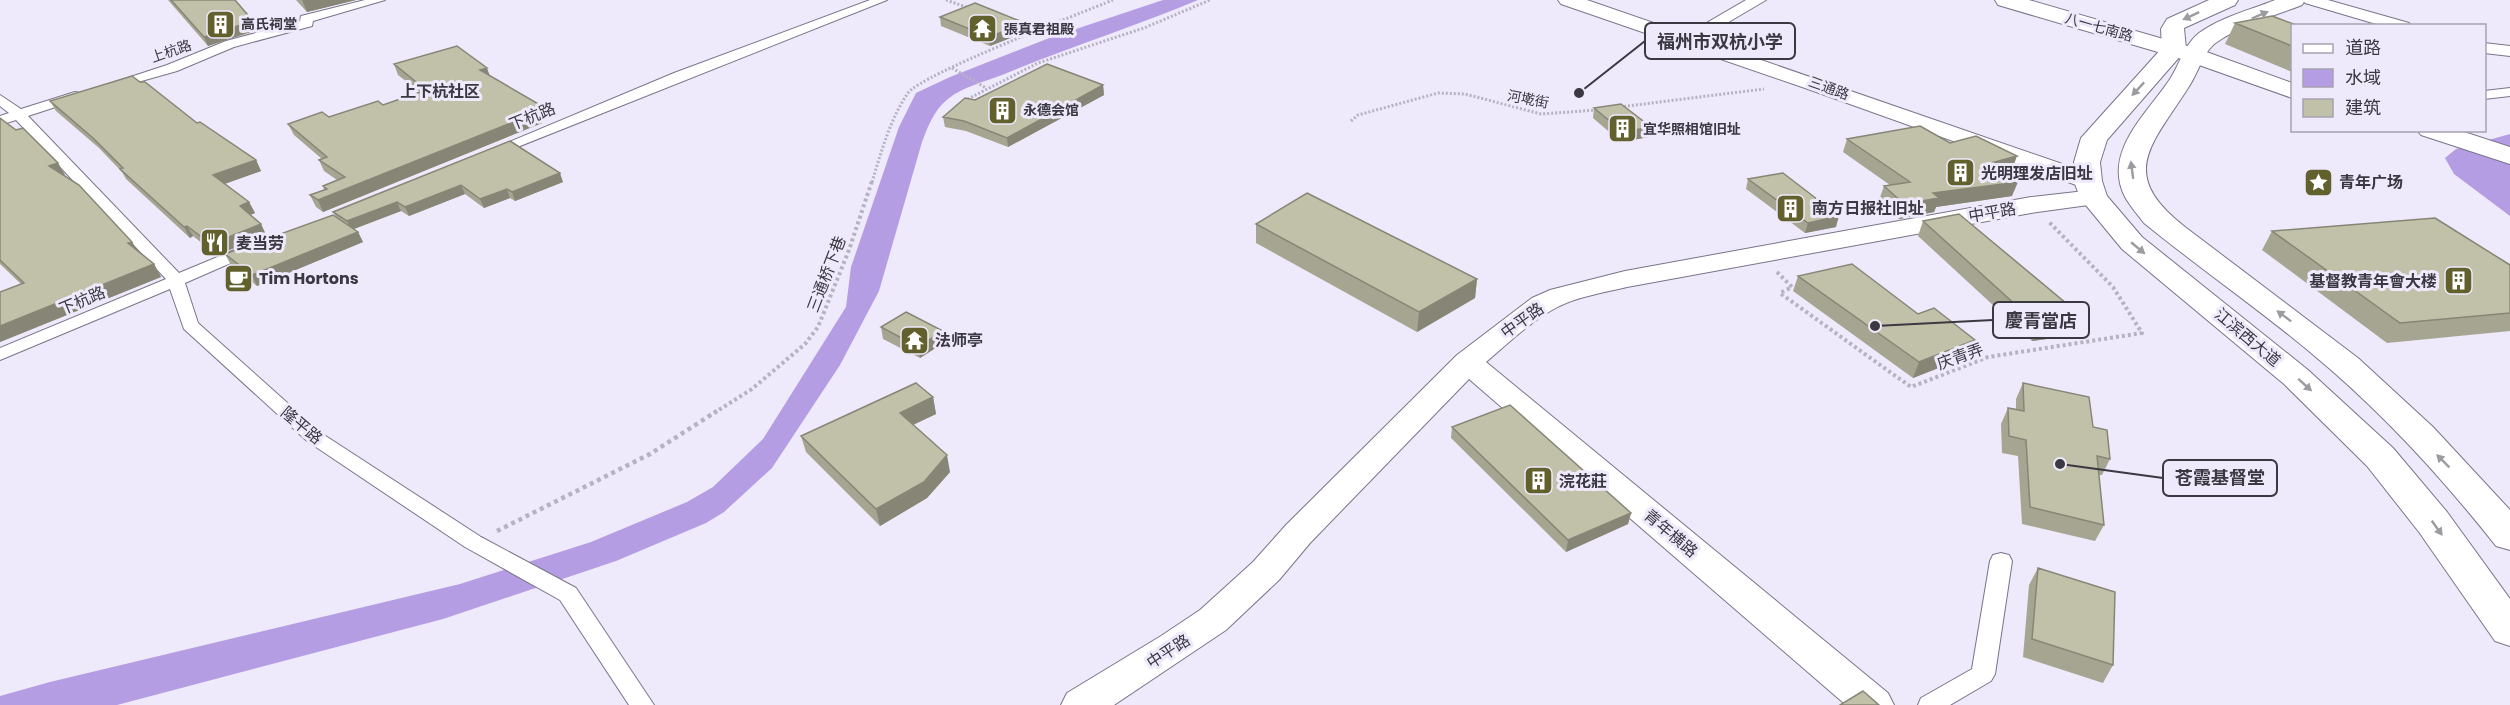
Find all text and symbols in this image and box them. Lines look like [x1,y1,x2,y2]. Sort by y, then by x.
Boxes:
building icon: 高氏祠堂 [204,8,236,40]
street label: 八一七南路 [2063,8,2135,46]
one-way arrow [2251,10,2269,20]
one-way arrow [2182,12,2199,21]
temple icon: 張真君祖殿 [967,13,999,45]
place label: 高氏祠堂 [241,14,297,34]
place label: 張真君祖殿 [1004,19,1074,39]
callout: 福州市双杭小学 [1645,23,1795,59]
legend [2291,24,2486,132]
text: 福州市双杭小学 [1657,29,1783,54]
street label: 上杭路 [148,35,194,67]
text: 道路 [2345,35,2381,60]
text: 水域 [2345,65,2381,90]
street label: 三通路 [1806,71,1852,105]
district label: 上下杭社区 [400,80,480,103]
one-way arrow [2131,81,2145,96]
street label: 河墘街 [1505,85,1551,113]
building icon: 永德会馆 [986,94,1018,126]
text: 建筑 [2345,95,2381,120]
street label: 下杭路 [506,97,559,136]
place label: 永德会馆 [1023,100,1079,120]
building icon: 宜华照相馆旧址 [1606,113,1638,145]
place label: 宜华照相馆旧址 [1643,119,1741,139]
building icon: 光明理发店旧址 [1944,157,1976,189]
one-way arrow [2128,160,2137,179]
place label: 光明理发店旧址 [1981,162,2093,185]
place icon: 青年广场 [2302,166,2334,198]
place label: 青年广场 [2339,171,2403,194]
building icon: 南方日报社旧址 [1775,192,1807,224]
place label: 南方日报社旧址 [1812,197,1924,220]
street label: 中平路 [1966,197,2018,228]
restaurant icon: 麦当劳 [199,227,231,259]
place label: 麦当劳 [236,232,284,255]
street label: 三通桥下巷 [801,233,852,316]
one-way arrow [2130,241,2146,254]
cafe icon: Tim Hortons [222,262,254,294]
building icon: 基督教青年會大楼 [2442,265,2474,297]
place label: Tim Hortons [259,267,359,290]
place label: 基督教青年會大楼 [2309,270,2437,293]
street label: 下杭路 [56,280,109,320]
street label: 中平路 [1496,297,1549,344]
callout: 慶青當店 [1993,302,2089,338]
street label: 江滨西大道 [2210,303,2286,372]
text: 慶青當店 [2005,308,2077,333]
one-way arrow [2276,310,2291,322]
temple icon: 法师亭 [898,324,930,356]
place label: 法师亭 [935,329,983,352]
street label: 庆青弄 [1934,337,1987,375]
one-way arrow [2297,378,2312,391]
street label: 隆平路 [276,401,327,450]
one-way arrow [2437,454,2451,468]
callout: 苍霞基督堂 [2163,460,2277,496]
building icon: 浣花莊 [1522,465,1554,497]
text: 苍霞基督堂 [2175,465,2265,490]
place label: 浣花莊 [1559,470,1607,493]
street label: 青年横路 [1639,504,1703,563]
one-way arrow [2431,519,2443,535]
street label: 中平路 [1142,629,1195,674]

